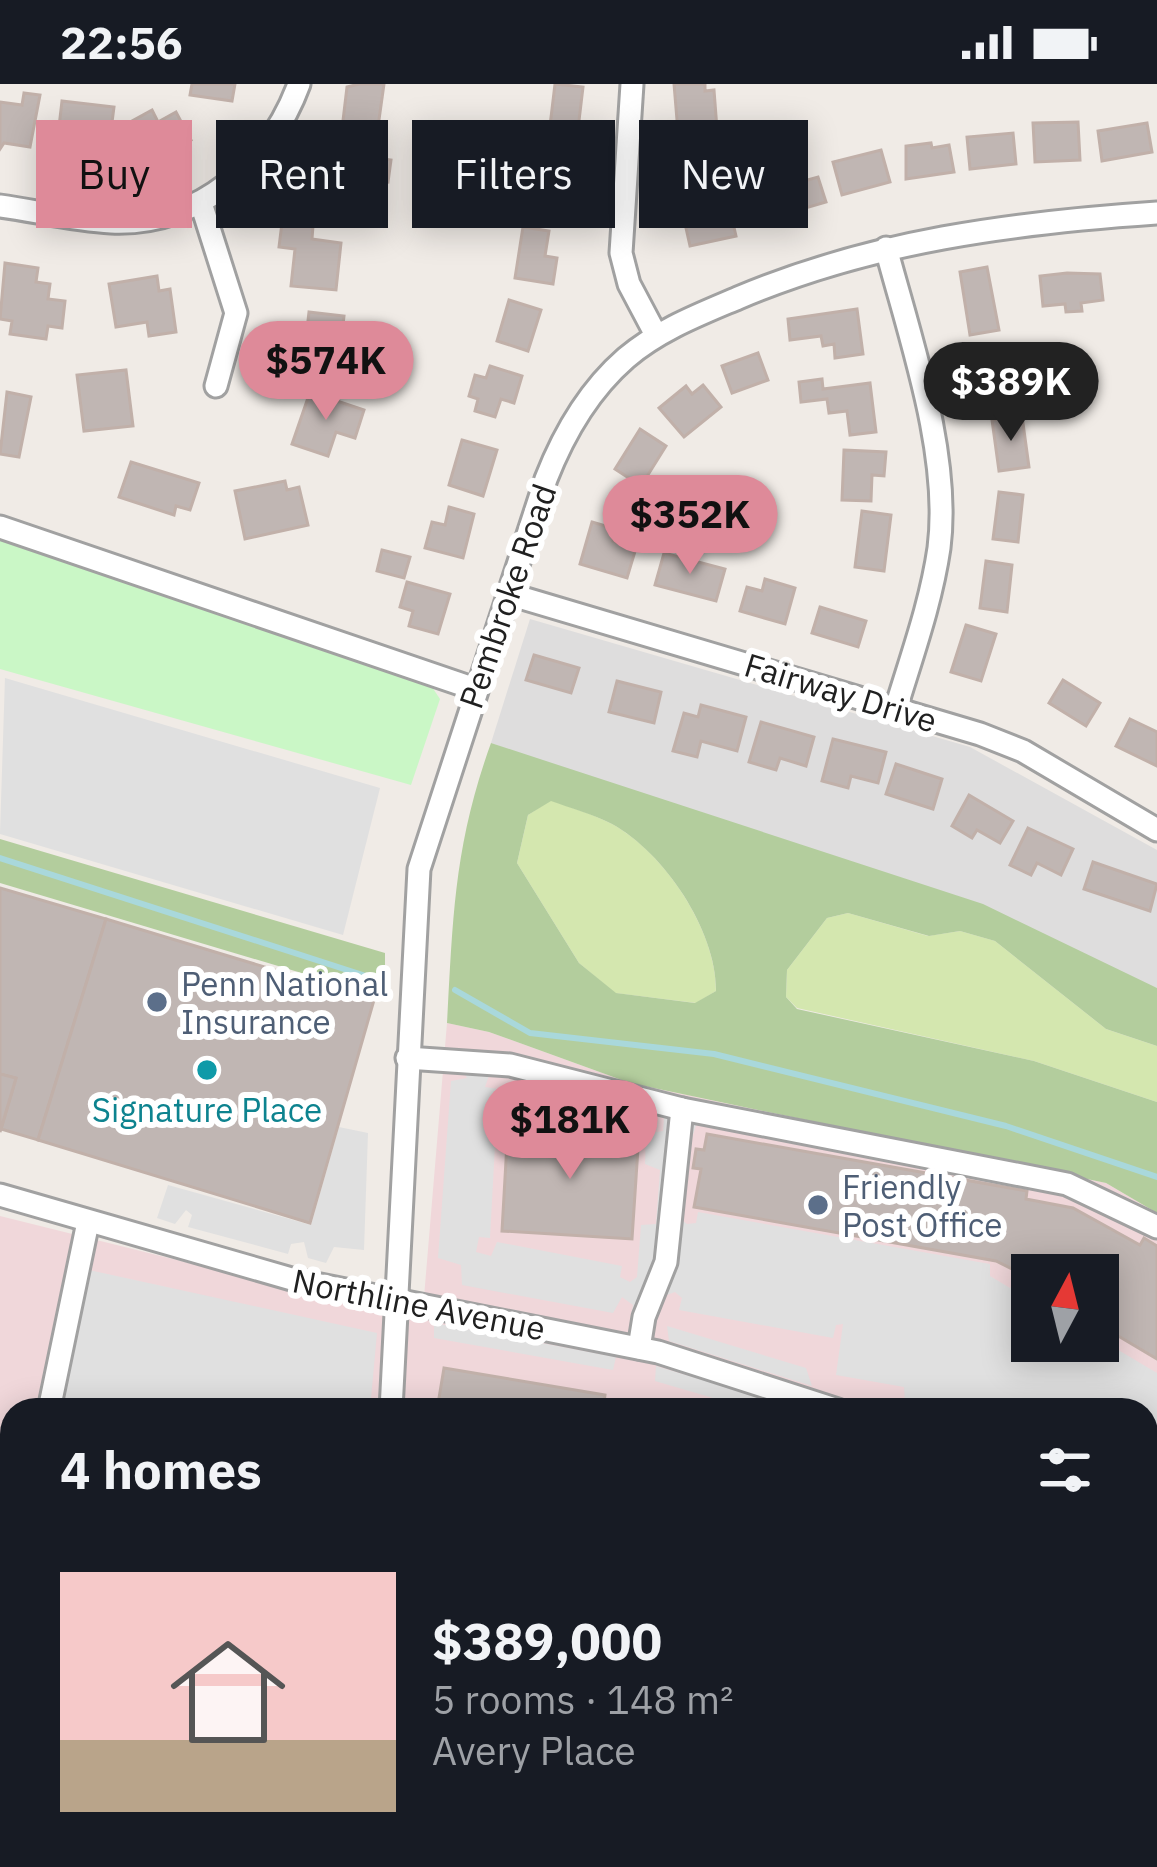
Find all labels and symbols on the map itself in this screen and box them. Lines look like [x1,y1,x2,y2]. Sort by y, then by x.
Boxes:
pin: $574K [242,321,410,423]
pin: $389K [927,342,1095,444]
pin: $352K [606,475,774,577]
street label: Pembroke Road [449,478,565,714]
street label: Fairway Drive [740,642,942,742]
place label: Penn National Insurance [181,962,388,1043]
marker: Penn National Insurance [144,989,170,1015]
marker: Signature Place [194,1057,220,1083]
pin: $181K [486,1080,654,1182]
place label: Signature Place [92,1088,322,1131]
place label: Friendly Post Office [842,1165,1002,1246]
marker: Friendly Post Office [805,1192,831,1218]
north arrow [1011,1254,1119,1362]
street label: Northline Avenue [289,1258,549,1350]

